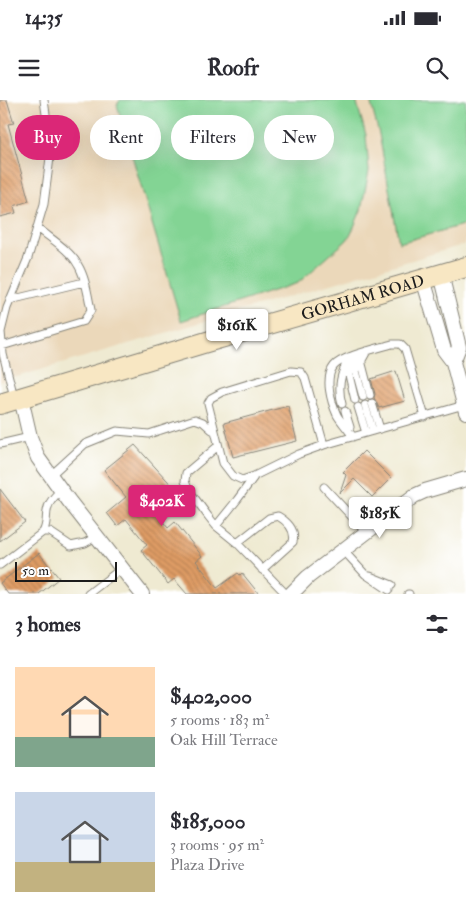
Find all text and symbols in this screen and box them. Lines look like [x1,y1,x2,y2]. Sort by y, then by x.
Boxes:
text: 14:35 [25,6,62,30]
icon: menu [15,54,43,82]
text: Roofr [207,54,259,82]
icon: search [423,54,451,82]
chip: Buy [15,115,80,160]
chip: Rent [90,115,161,160]
chip: Filters [171,115,254,160]
chip: New [264,115,334,160]
street label: GORHAM ROAD [299,271,427,325]
pin: $161K [202,308,272,351]
text: $161K [217,315,257,335]
pin: $402K [127,484,197,527]
text: $402K [139,491,185,511]
pin: $185K [345,496,415,539]
text: $185K [360,503,400,523]
scale bar [15,559,118,582]
text: 50 m [22,562,49,579]
icon: filters [423,610,451,638]
text: 3 homes [15,611,81,638]
text: $402,000 [170,683,252,710]
icon: home [55,687,115,747]
text: 5 rooms · 183 m² [170,710,269,730]
text: Oak Hill Terrace [170,730,278,750]
text: $185,000 [170,808,245,835]
icon: home [55,812,115,872]
text: 3 rooms · 95 m² [170,835,264,855]
text: Plaza Drive [170,855,244,875]

